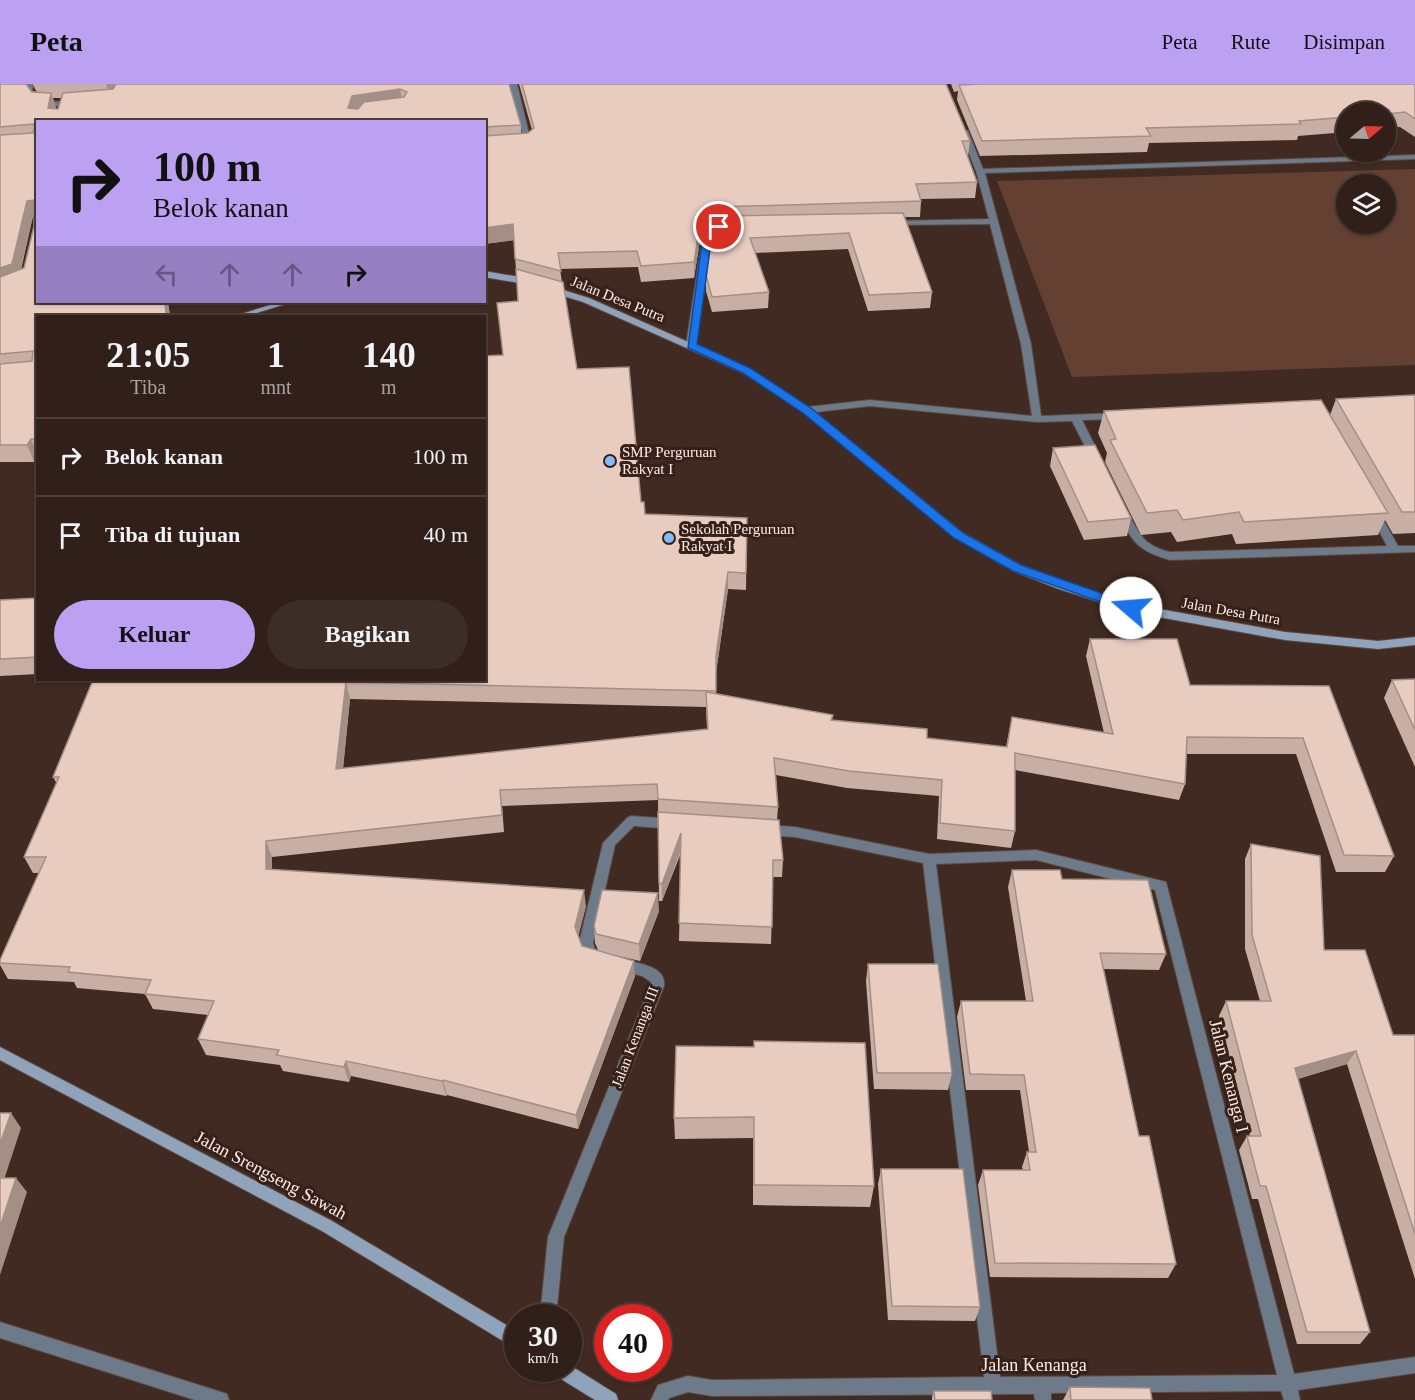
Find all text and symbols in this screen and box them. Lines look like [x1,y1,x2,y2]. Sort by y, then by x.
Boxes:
text: Peta [30,26,83,57]
text: Peta [1162,30,1198,54]
text: Rute [1231,30,1270,54]
text: Disimpan [1303,30,1385,54]
north arrow [1336,102,1396,162]
map controls [1336,102,1396,234]
icon: right [54,144,132,222]
text: 100 m [153,144,262,190]
button: layers [1336,174,1396,234]
text: Belok kanan [153,193,289,223]
pin [693,201,744,252]
icon: arrive [702,210,735,243]
icon: left [150,258,183,291]
icon: ahead [213,258,246,291]
icon: ahead [276,258,309,291]
icon: right [339,258,372,291]
street label: Jalan Desa Putra [569,273,668,325]
text: 21:05 [106,335,190,375]
text: 1 [267,335,285,375]
text: 140 [362,335,416,375]
text: Tiba [130,376,166,398]
text: mnt [260,376,292,398]
text: m [381,376,397,398]
icon: right [54,441,87,474]
text: Belok kanan [105,444,223,469]
text: 100 m [412,444,468,469]
place label: SMP Perguruan Rakyat I [622,444,717,477]
marker: SMP Perguruan Rakyat I [603,454,617,468]
icon: arrive [54,519,87,552]
place label: Sekolah Perguruan Rakyat I [681,521,795,554]
text: Tiba di tujuan [105,522,240,547]
text: 40 m [423,522,468,547]
marker: Sekolah Perguruan Rakyat I [662,531,676,545]
position arrow [1099,576,1163,640]
street label: Jalan Desa Putra [1180,594,1282,628]
button: Keluar [54,600,255,669]
button: Bagikan [267,600,468,669]
street label: Jalan Kenanga III [608,984,662,1090]
street label: Jalan Kenanga I [1205,1017,1253,1135]
street label: Jalan Srengseng Sawah [192,1127,350,1223]
speed limit sign: 40 [594,1304,672,1382]
text: 30 [528,1319,558,1352]
text: km/h [528,1350,558,1366]
street label: Jalan Kenanga [981,1355,1087,1375]

